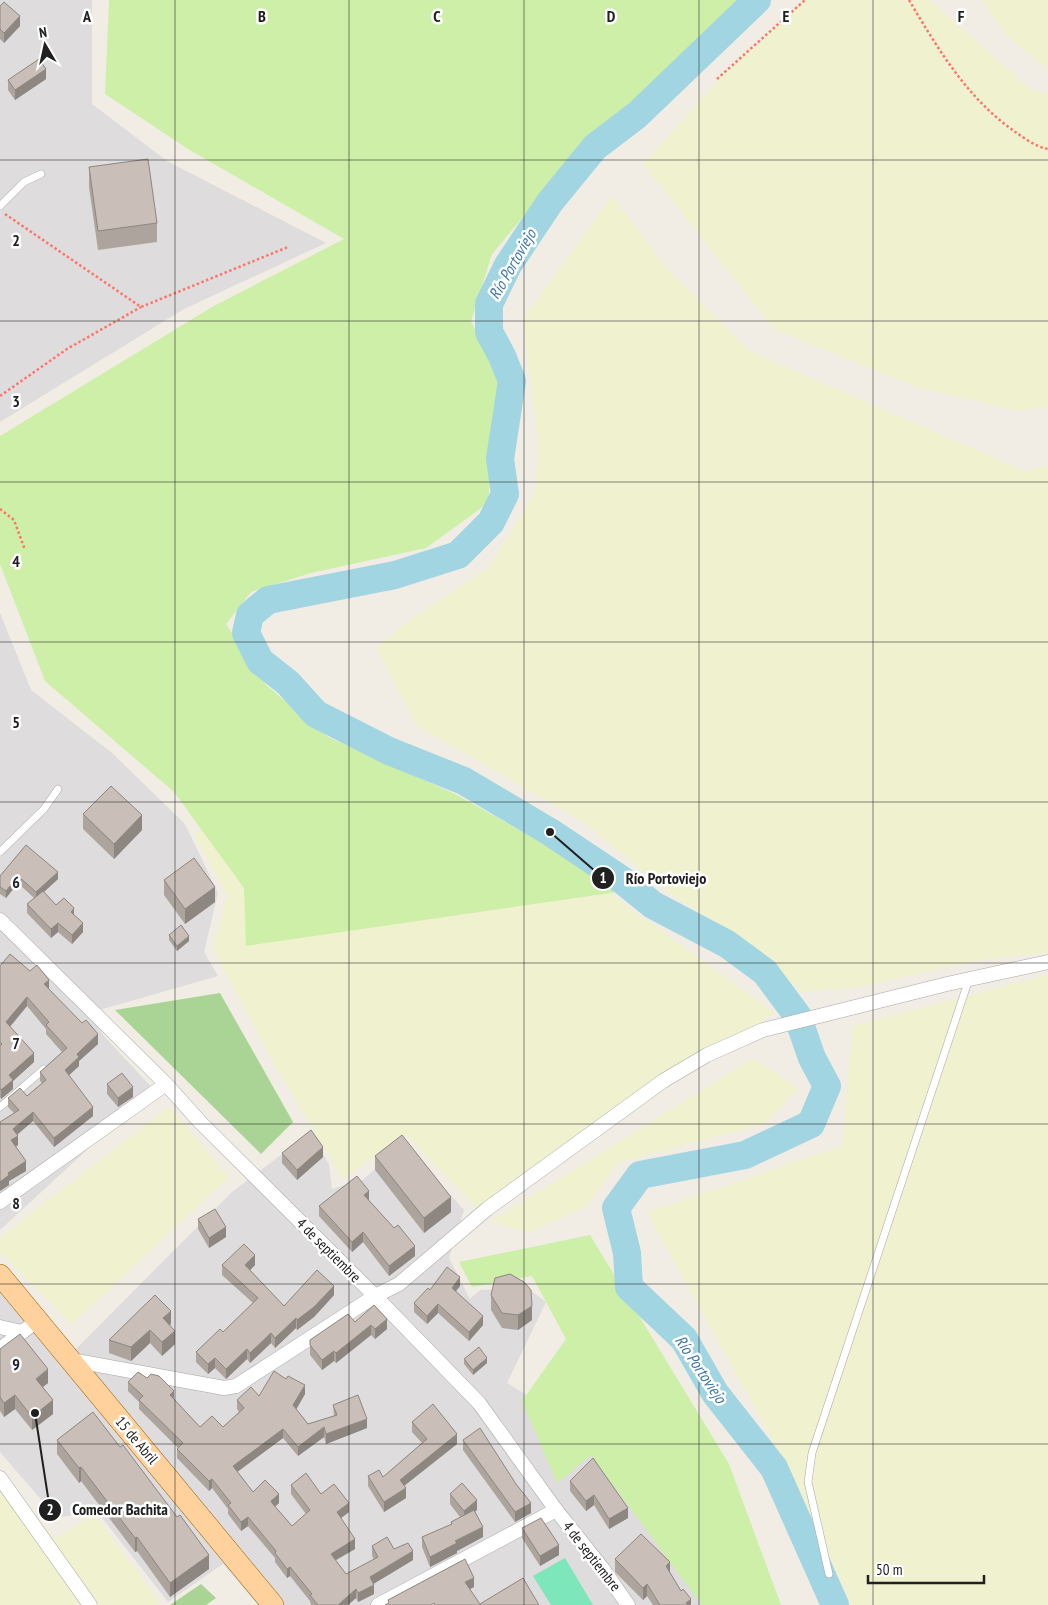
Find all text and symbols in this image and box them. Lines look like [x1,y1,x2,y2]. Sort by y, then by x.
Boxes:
text: A [82,6,92,26]
text: B [258,6,266,26]
text: C [433,6,441,26]
text: D [607,6,616,26]
text: E [783,6,790,26]
text: F [958,6,965,26]
north arrow [20,20,70,70]
text: N [38,23,48,42]
water label: Río Portoviejo [484,224,541,303]
text: 2 [12,230,20,250]
text: 3 [12,391,20,411]
text: 4 [12,551,20,571]
text: 5 [12,712,20,732]
callout: Río Portoviejo [591,862,716,893]
text: 1 [599,868,607,887]
text: Río Portoviejo [626,868,706,888]
text: 6 [12,872,20,892]
text: 7 [12,1033,20,1053]
text: 8 [12,1193,20,1213]
street label: 4 de septiembre [293,1214,365,1286]
water label: Río Portoviejo [671,1331,732,1408]
text: 9 [12,1354,20,1374]
street label: 15 de Abril [112,1412,163,1468]
callout: Comedor Bachita [37,1494,178,1525]
text: Comedor Bachita [72,1499,168,1519]
text: 2 [46,1500,54,1519]
street label: 4 de septiembre [559,1517,625,1595]
scale bar [868,1552,984,1584]
text: 50 m [876,1560,902,1579]

